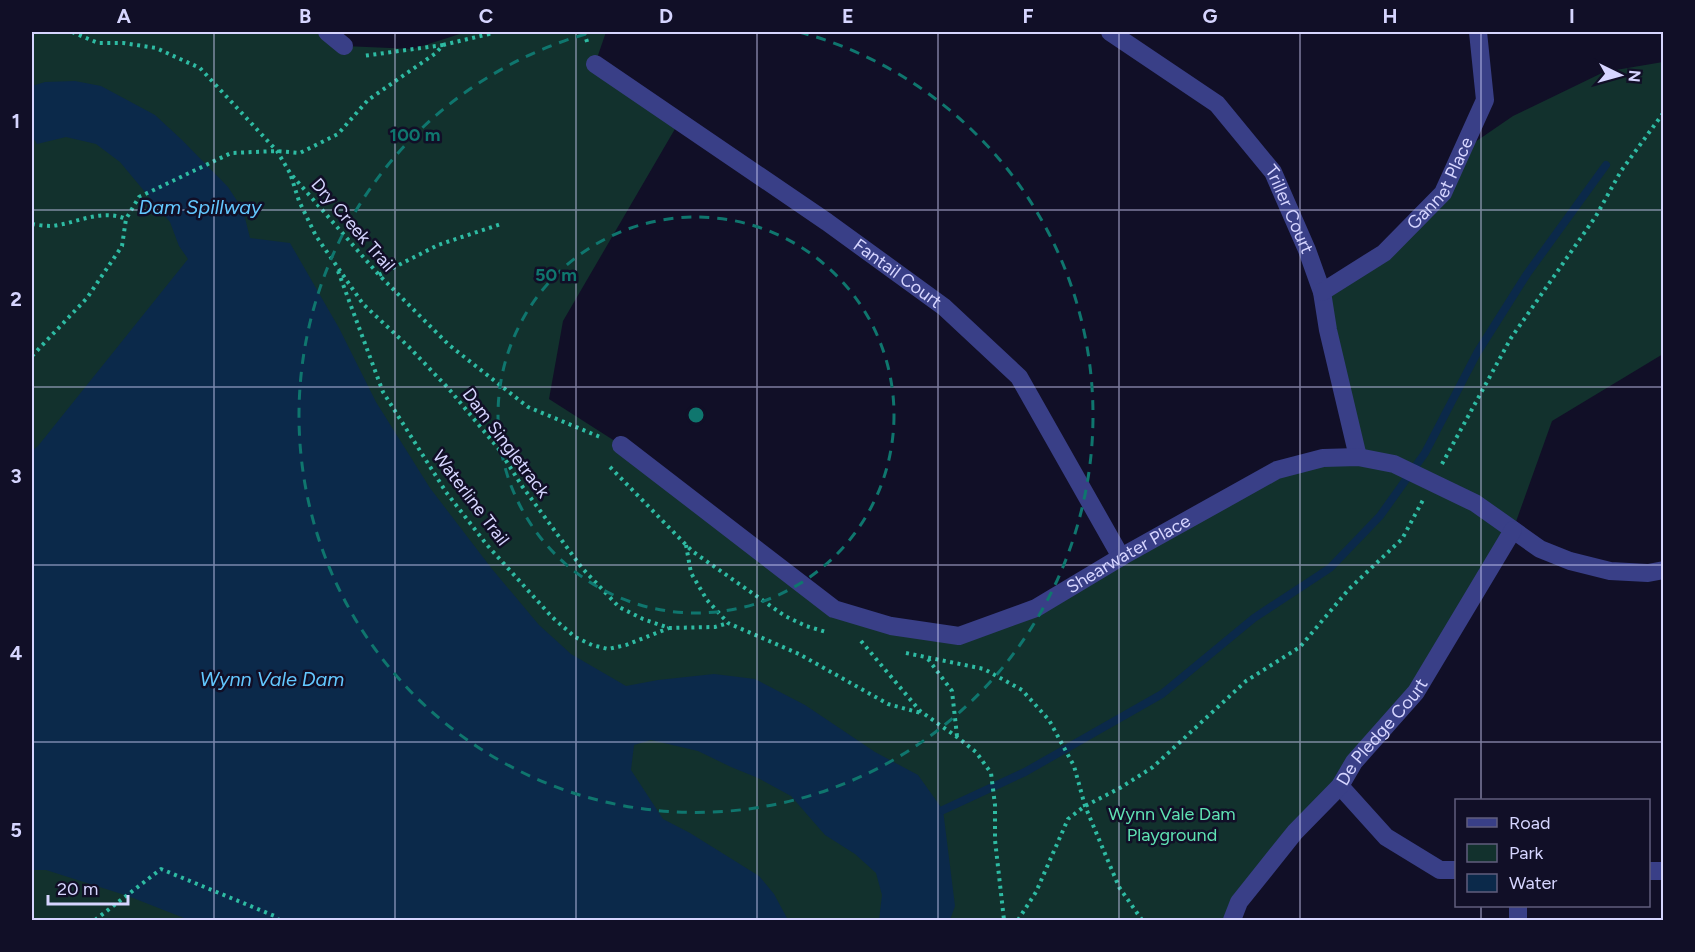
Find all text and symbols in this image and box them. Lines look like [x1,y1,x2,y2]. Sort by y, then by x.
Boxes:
text: A [117,4,132,28]
text: B [299,4,311,28]
text: C [479,4,493,28]
text: D [659,4,673,28]
text: E [842,4,854,28]
text: F [1022,4,1034,28]
text: G [1203,4,1218,28]
text: H [1383,4,1398,28]
text: I [1569,4,1575,28]
north arrow [1590,45,1650,105]
text: N [1624,69,1644,83]
text: 1 [12,109,20,133]
text: 100 m [390,124,440,146]
street label: Gannet Place [1402,133,1478,234]
street label: Triller Court [1261,160,1318,257]
street label: Dry Creek Trail [306,174,400,276]
water label: Dam Spillway [139,195,263,219]
street label: Fantail Court [849,234,946,313]
text: 50 m [535,264,577,286]
text: 2 [10,287,22,311]
street label: Dam Singletrack [458,384,555,502]
centre of rings [686,405,706,425]
street label: Waterline Trail [428,446,514,550]
text: 3 [10,464,22,488]
street label: Shearwater Place [1062,509,1194,598]
text: 4 [10,641,23,665]
water label: Wynn Vale Dam [200,667,344,691]
street label: De Pledge Court [1332,674,1433,790]
legend [1455,799,1650,907]
park label: Wynn Vale Dam Playground [1108,803,1236,846]
text: Road [1509,812,1550,834]
text: 5 [10,818,22,842]
text: Park [1509,842,1544,864]
scale bar [48,868,128,906]
text: Water [1509,872,1557,894]
text: 20 m [57,878,98,900]

